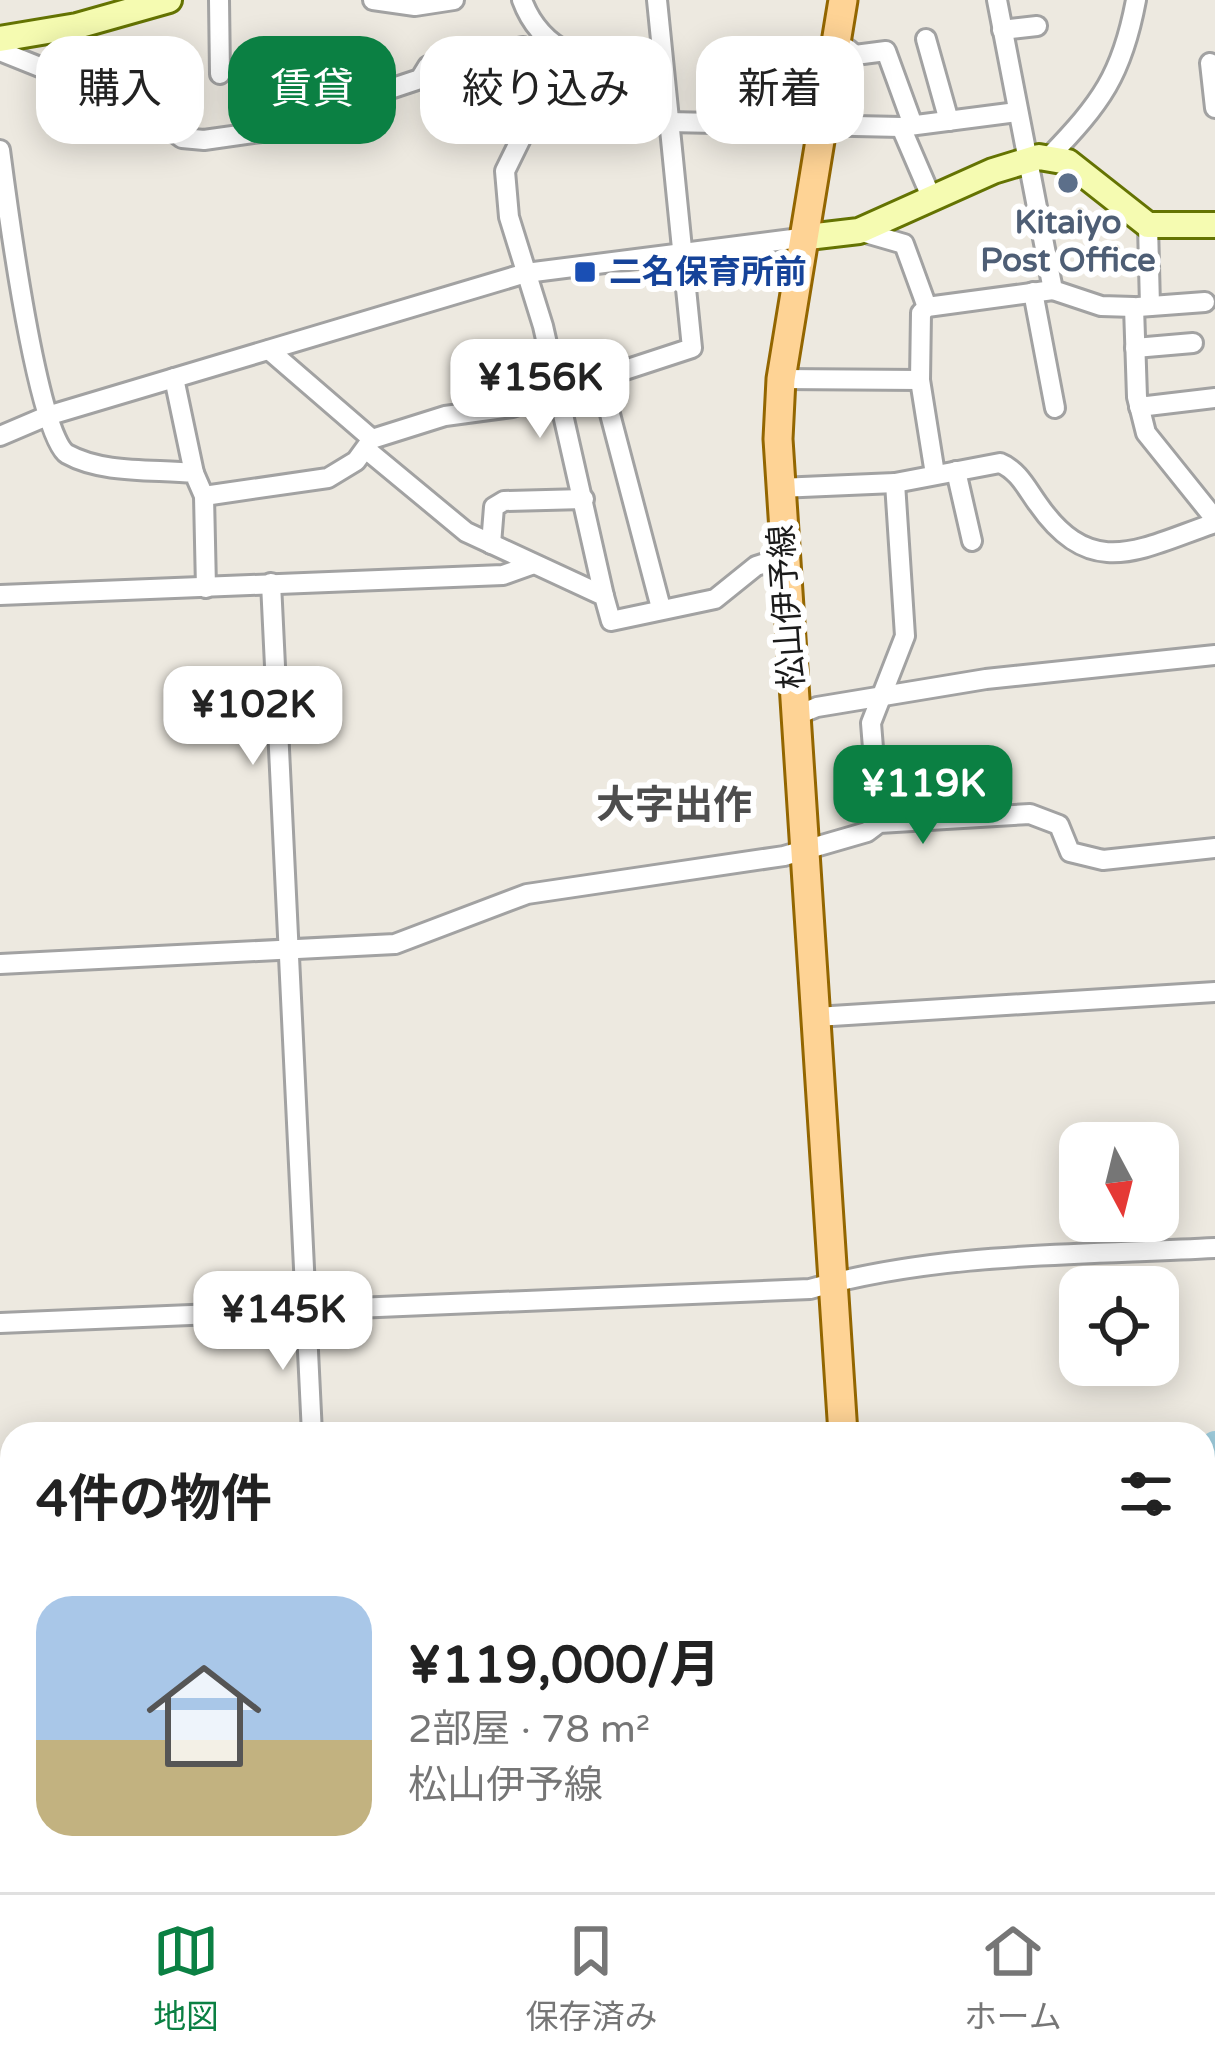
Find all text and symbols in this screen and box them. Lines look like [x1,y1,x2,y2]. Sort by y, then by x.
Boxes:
chip: 購入 [36,36,204,144]
chip: 賃貸 [228,36,396,144]
chip: 絞り込み [420,36,672,144]
chip: 新着 [696,36,864,144]
marker: Kitaiyo Post Office [1055,170,1081,196]
place label: Kitaiyo Post Office [980,203,1156,280]
place label: 二名保育所前 [609,253,807,292]
marker: 二名保育所前 [572,259,598,285]
pin: ¥156K [456,339,624,441]
text: ¥156K [477,354,603,401]
street label: 松山伊予線 [762,523,812,691]
pin: ¥102K [169,666,337,768]
text: ¥102K [190,681,316,728]
pin: ¥119K [839,745,1007,847]
text: ¥119K [860,760,986,807]
district label: 大字出作 [596,782,752,829]
north arrow [1059,1122,1179,1242]
map controls [1059,1122,1179,1386]
button: locate [1059,1266,1179,1386]
pin: ¥145K [199,1271,367,1373]
text: ¥145K [220,1286,346,1333]
icon: filters [1113,1461,1179,1527]
text: 4件の物件 [36,1469,272,1531]
text: ¥119,000/月 [408,1635,721,1697]
icon: home [132,1644,276,1788]
text: 2部屋 · 78 m² [408,1706,650,1753]
text: 松山伊予線 [408,1762,603,1809]
tab: 地図 [153,1918,219,2038]
tab: 保存済み [525,1918,657,2038]
tab: ホーム [964,1918,1062,2038]

